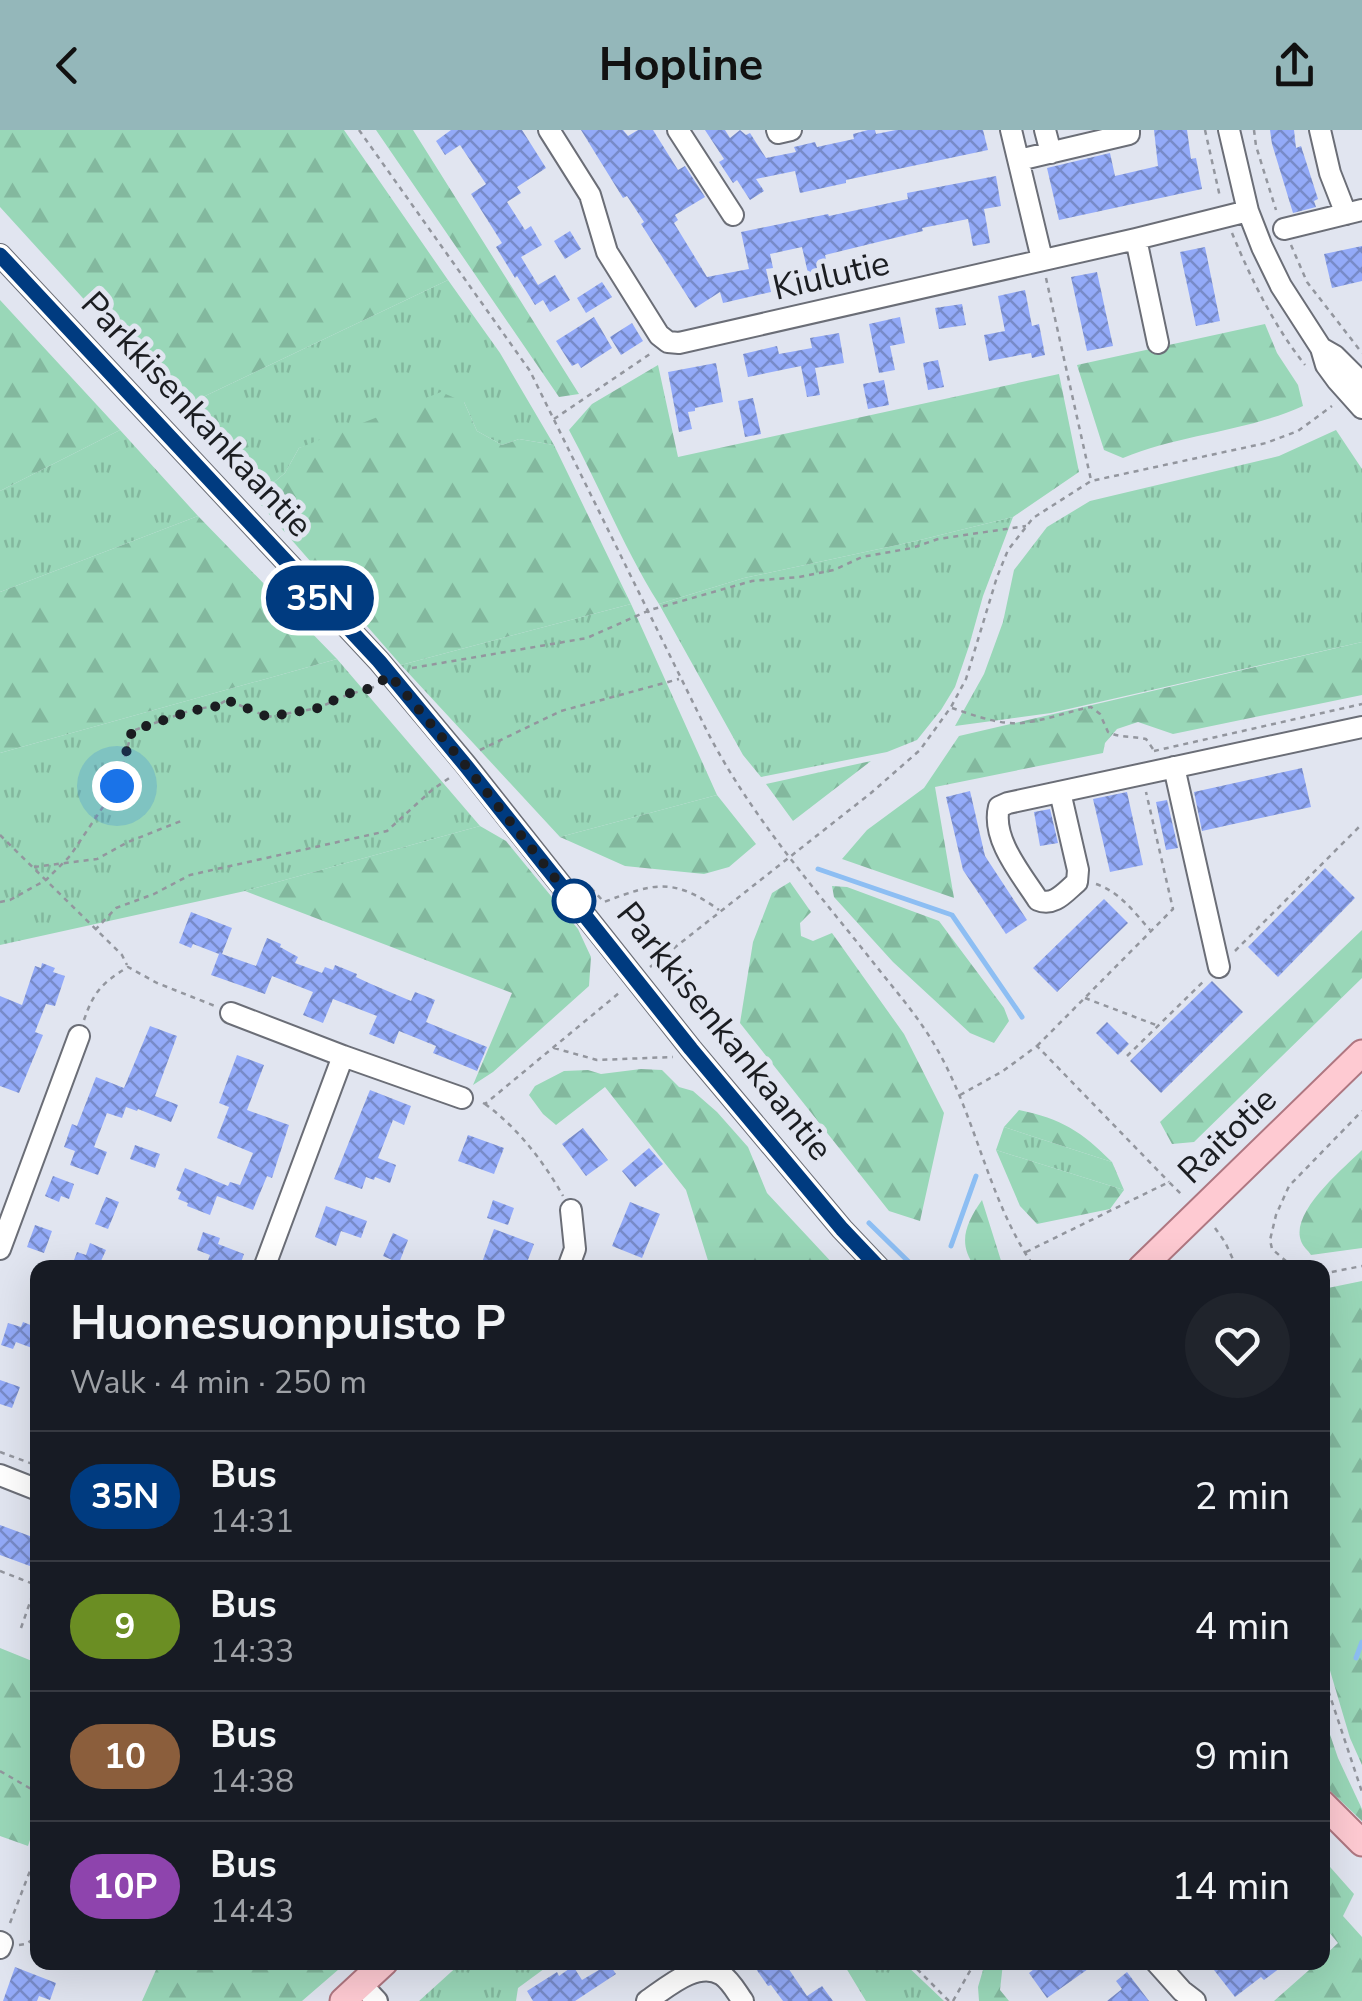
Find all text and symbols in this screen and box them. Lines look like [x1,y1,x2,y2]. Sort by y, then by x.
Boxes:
text: Hopline [599,35,763,96]
icon: back [40,38,95,93]
icon: share [1267,38,1322,93]
street label: Kiulutie [768,239,894,312]
street label: Parkkisenkankaantie [70,281,323,547]
line badge: 35N [262,566,378,630]
text: 35N [286,575,354,622]
your location [92,761,142,811]
unlabelled marker [553,880,595,922]
street label: Parkkisenkankaantie [606,892,844,1170]
street label: Raitotie [1168,1077,1287,1194]
text: Huonesuonpuisto P [70,1290,506,1356]
button: heart [1185,1293,1290,1398]
text: Walk · 4 min · 250 m [70,1361,367,1404]
text: Bus [210,1449,277,1500]
text: 2 min [1195,1471,1290,1522]
text: 35N [91,1473,159,1520]
text: 14:31 [210,1500,294,1543]
text: Bus [210,1579,277,1630]
text: 4 min [1195,1601,1290,1652]
text: 9 [114,1603,136,1650]
text: 14:33 [210,1630,294,1673]
text: Bus [210,1709,277,1760]
text: 9 min [1195,1731,1290,1782]
text: 10 [104,1733,146,1780]
text: 14:38 [210,1760,294,1803]
text: Bus [210,1839,277,1890]
text: 14 min [1172,1861,1290,1912]
text: 10P [93,1863,157,1910]
text: 14:43 [210,1890,294,1933]

